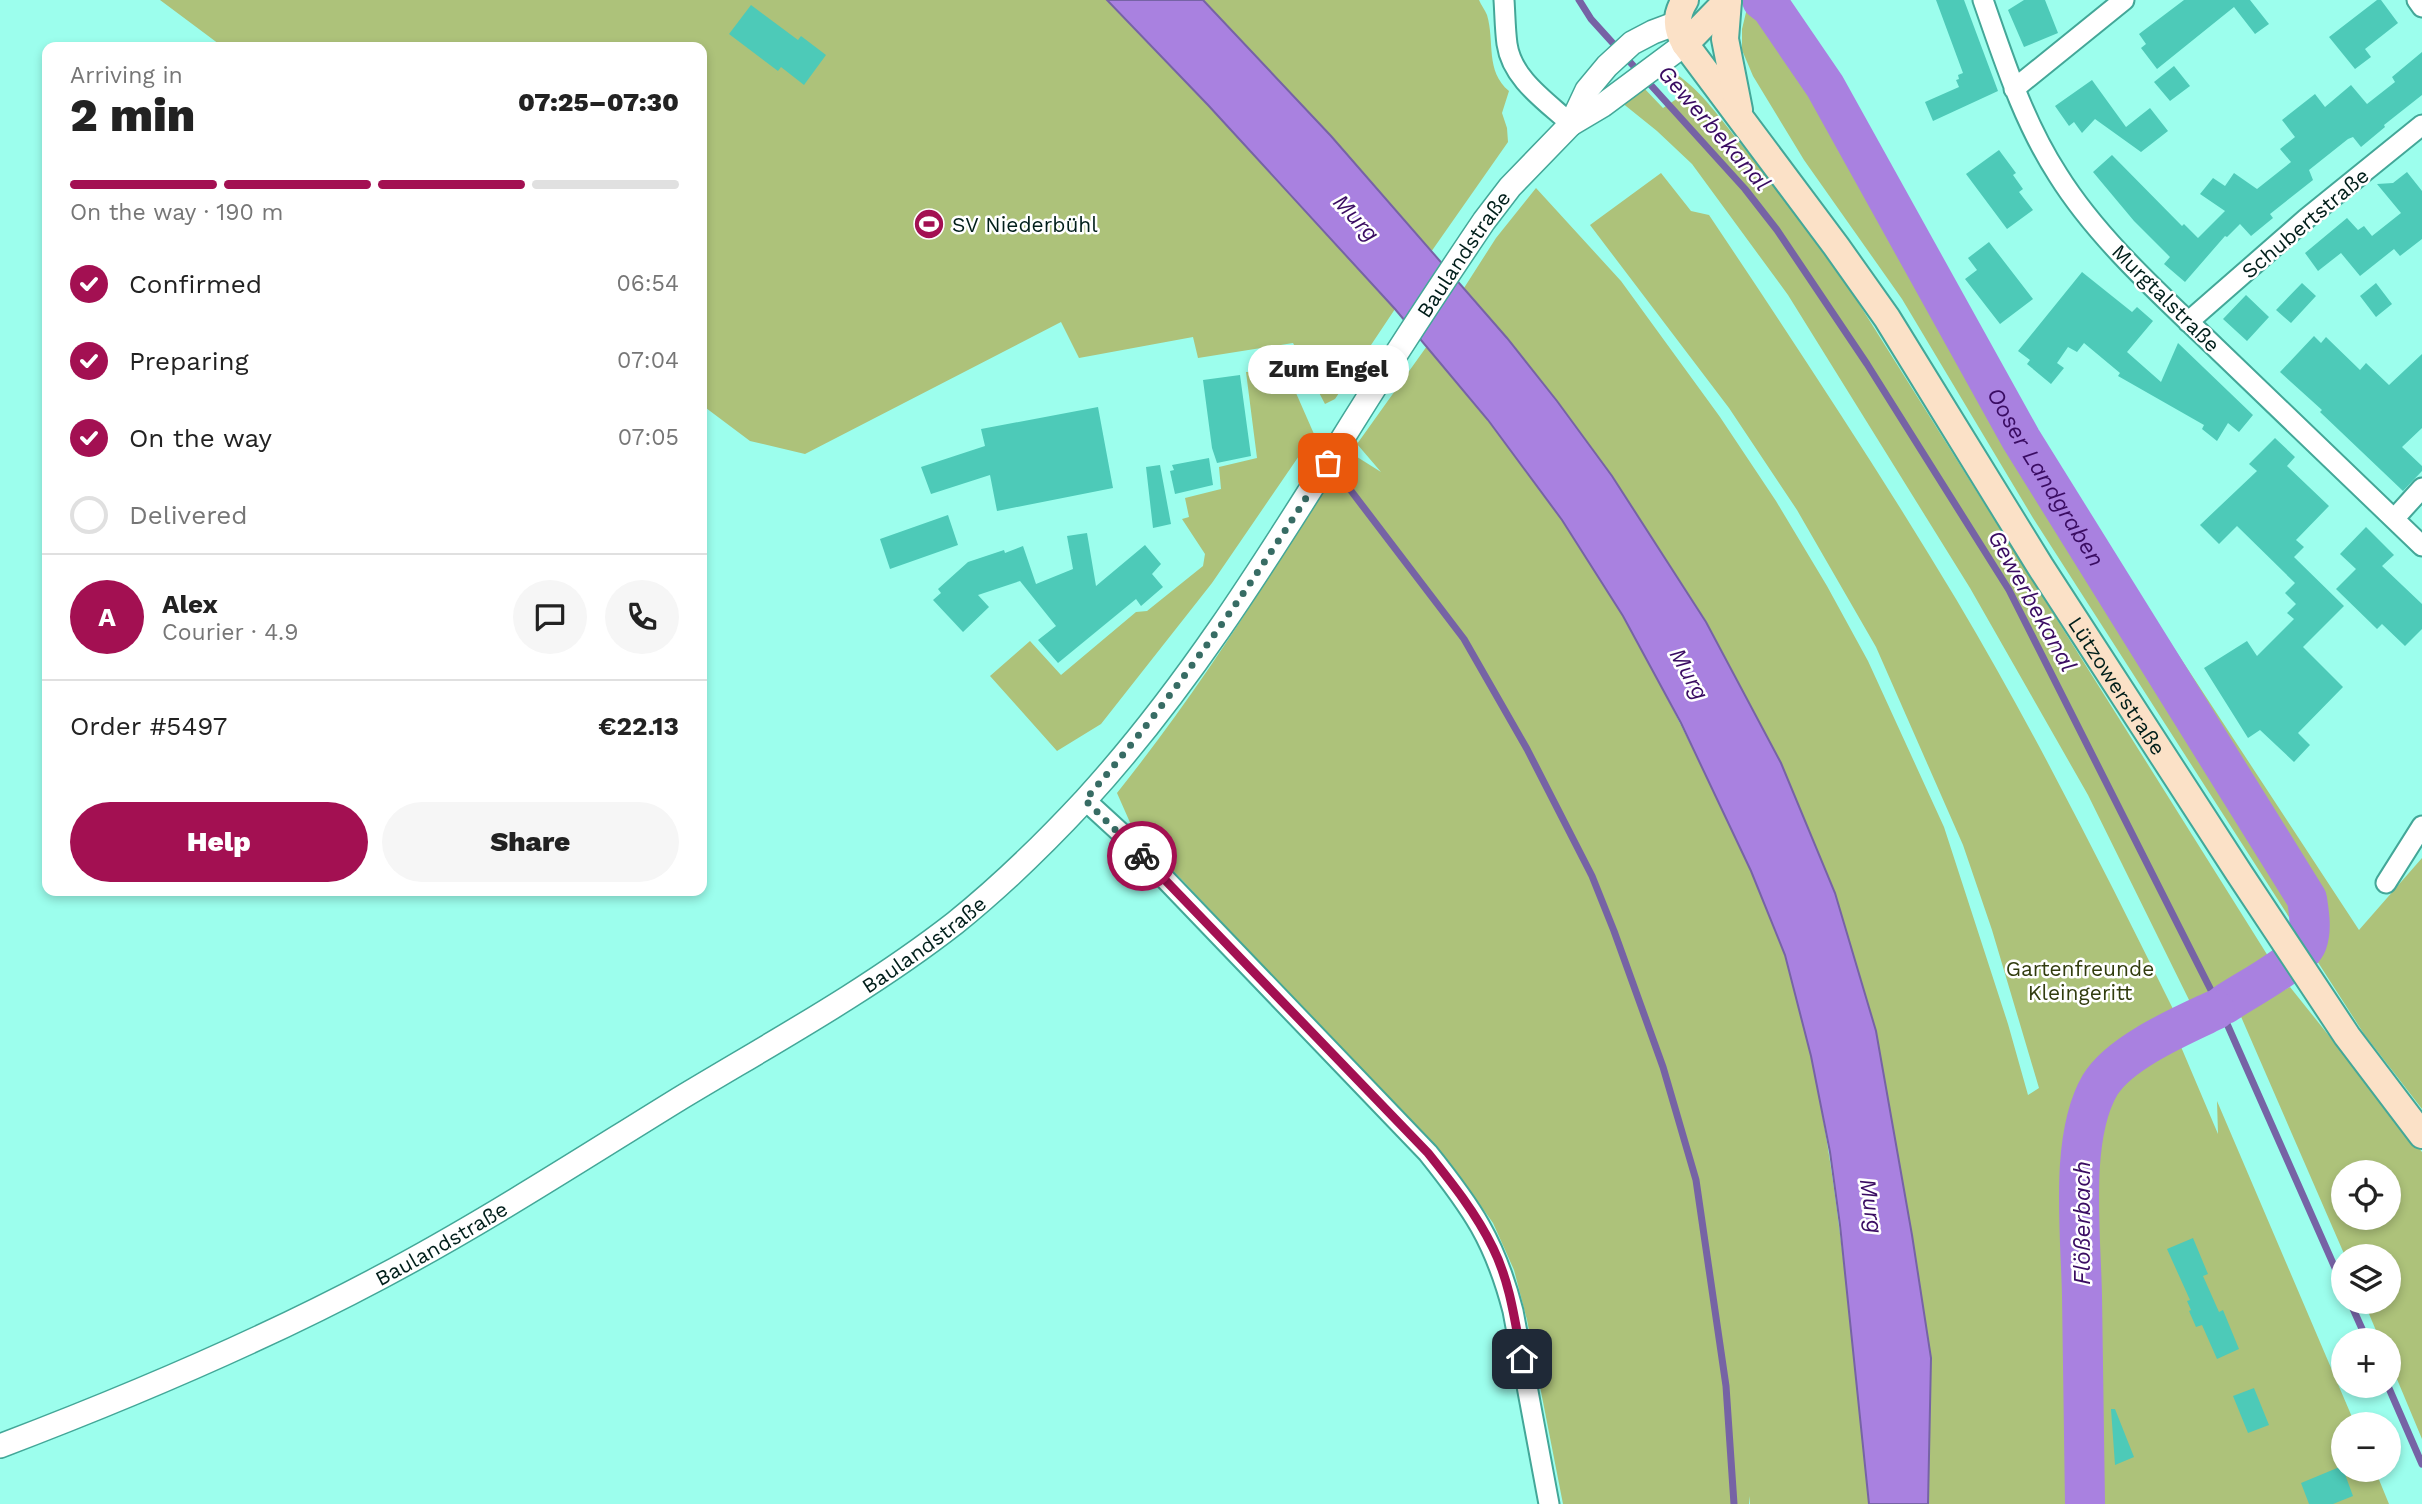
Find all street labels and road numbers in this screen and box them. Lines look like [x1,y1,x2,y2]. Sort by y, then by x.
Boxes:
street label: Schubertstraße [2236,163,2374,283]
street label: Baulandstraße [1411,185,1515,322]
street label: Murgtalstraße [2107,239,2225,357]
street label: Lützowerstraße [2063,612,2171,759]
street label: Baulandstraße [857,890,991,998]
street label: Baulandstraße [371,1196,512,1290]

